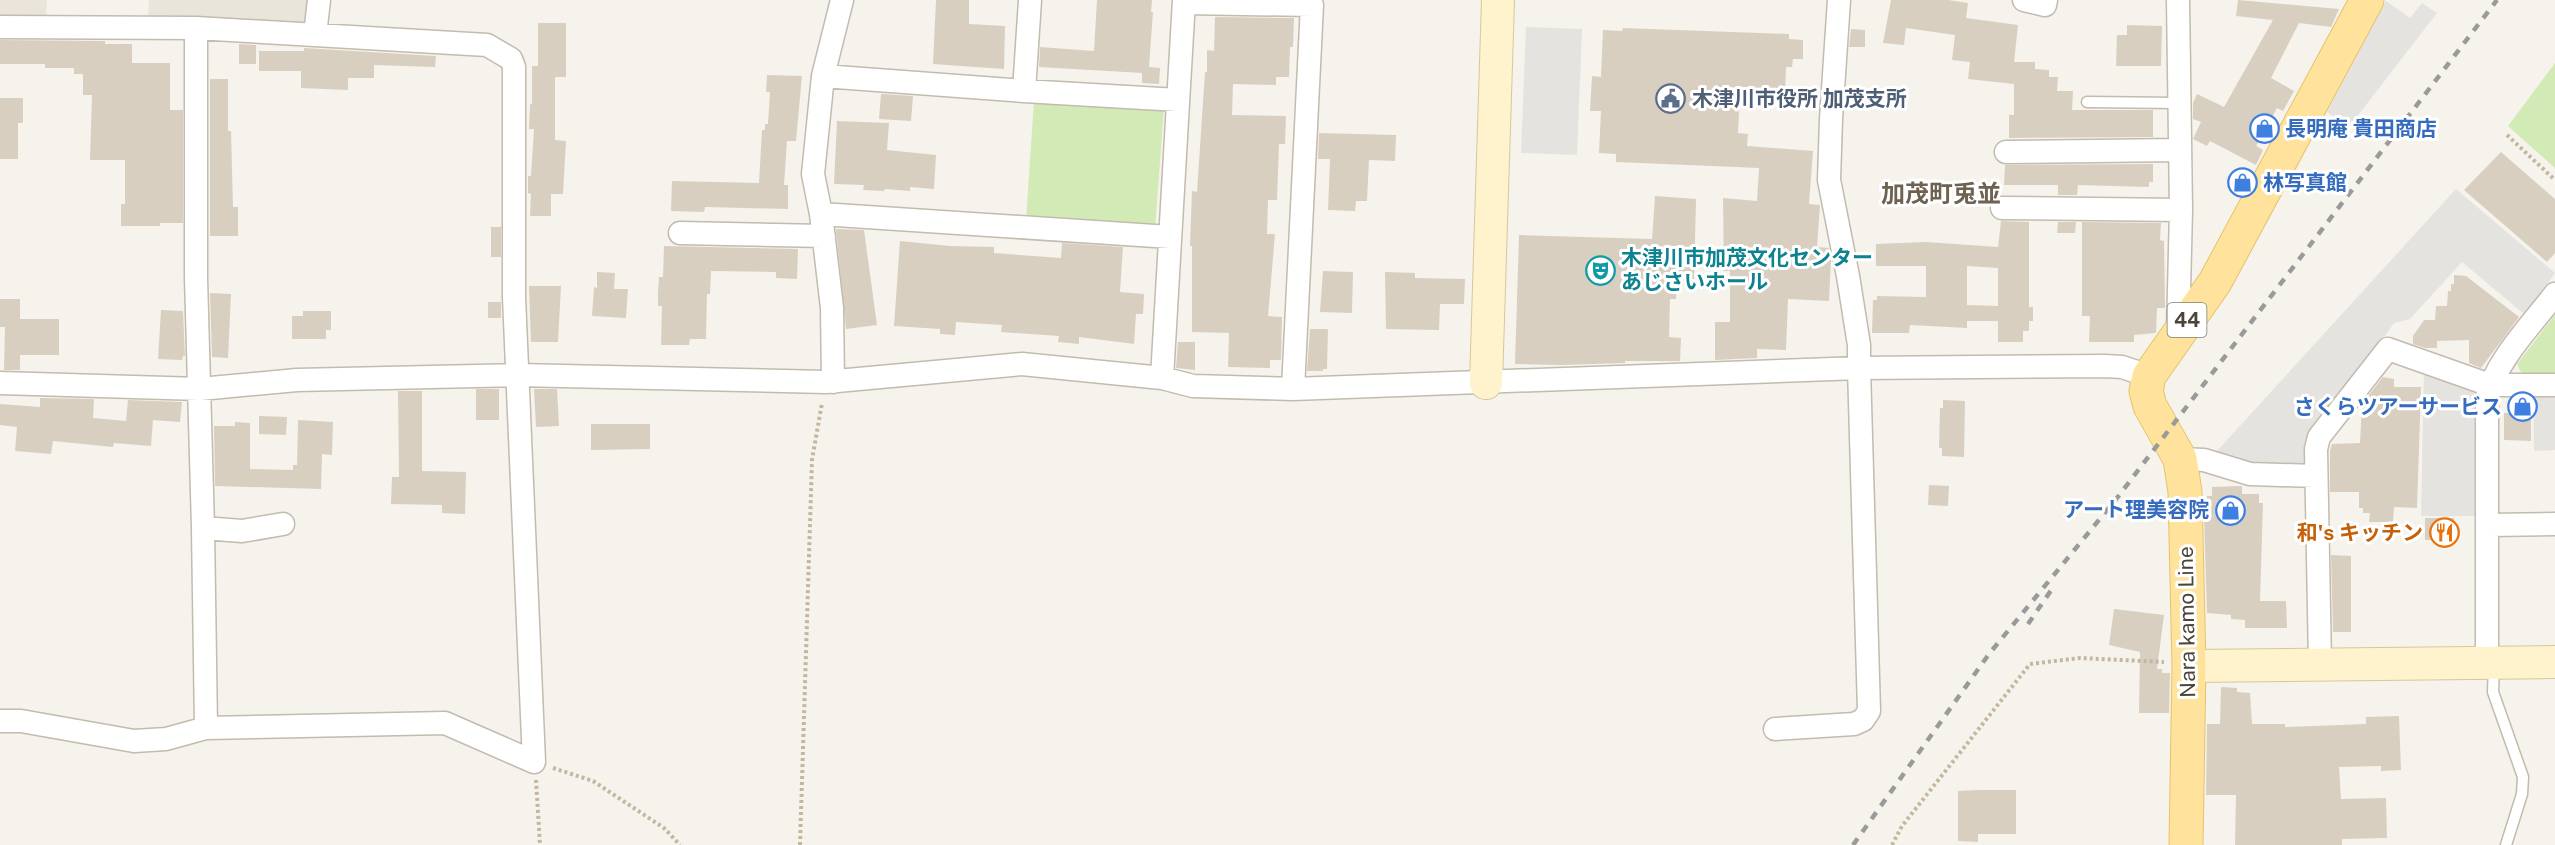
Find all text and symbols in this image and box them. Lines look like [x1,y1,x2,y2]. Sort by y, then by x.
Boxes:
public building icon: 木津川市役所 加茂支所 [1655,83,1687,115]
place label: 木津川市役所 加茂支所 [1692,86,1907,111]
shop icon: 長明庵 貴田商店 [2248,113,2280,145]
place label: 長明庵 貴田商店 [2285,116,2437,141]
shop icon: 林写真館 [2226,167,2258,199]
place label: 林写真館 [2263,170,2347,195]
district label: 加茂町兎並 [1881,179,2001,207]
place label: 木津川市加茂文化センター あじさいホール [1621,245,1873,294]
theatre icon: 木津川市加茂文化センター あじさいホール [1584,254,1616,286]
road number: 44 [2168,303,2206,337]
shop icon: さくらツアーサービス [2507,391,2539,423]
place label: さくらツアーサービス [2294,394,2502,419]
shop icon: アート理美容院 [2214,494,2246,526]
place label: アート理美容院 [2063,497,2209,522]
restaurant icon: 和's キッチン [2428,517,2460,549]
place label: 和's キッチン [2297,520,2423,545]
street label: Nara kamo Line [2173,546,2200,698]

